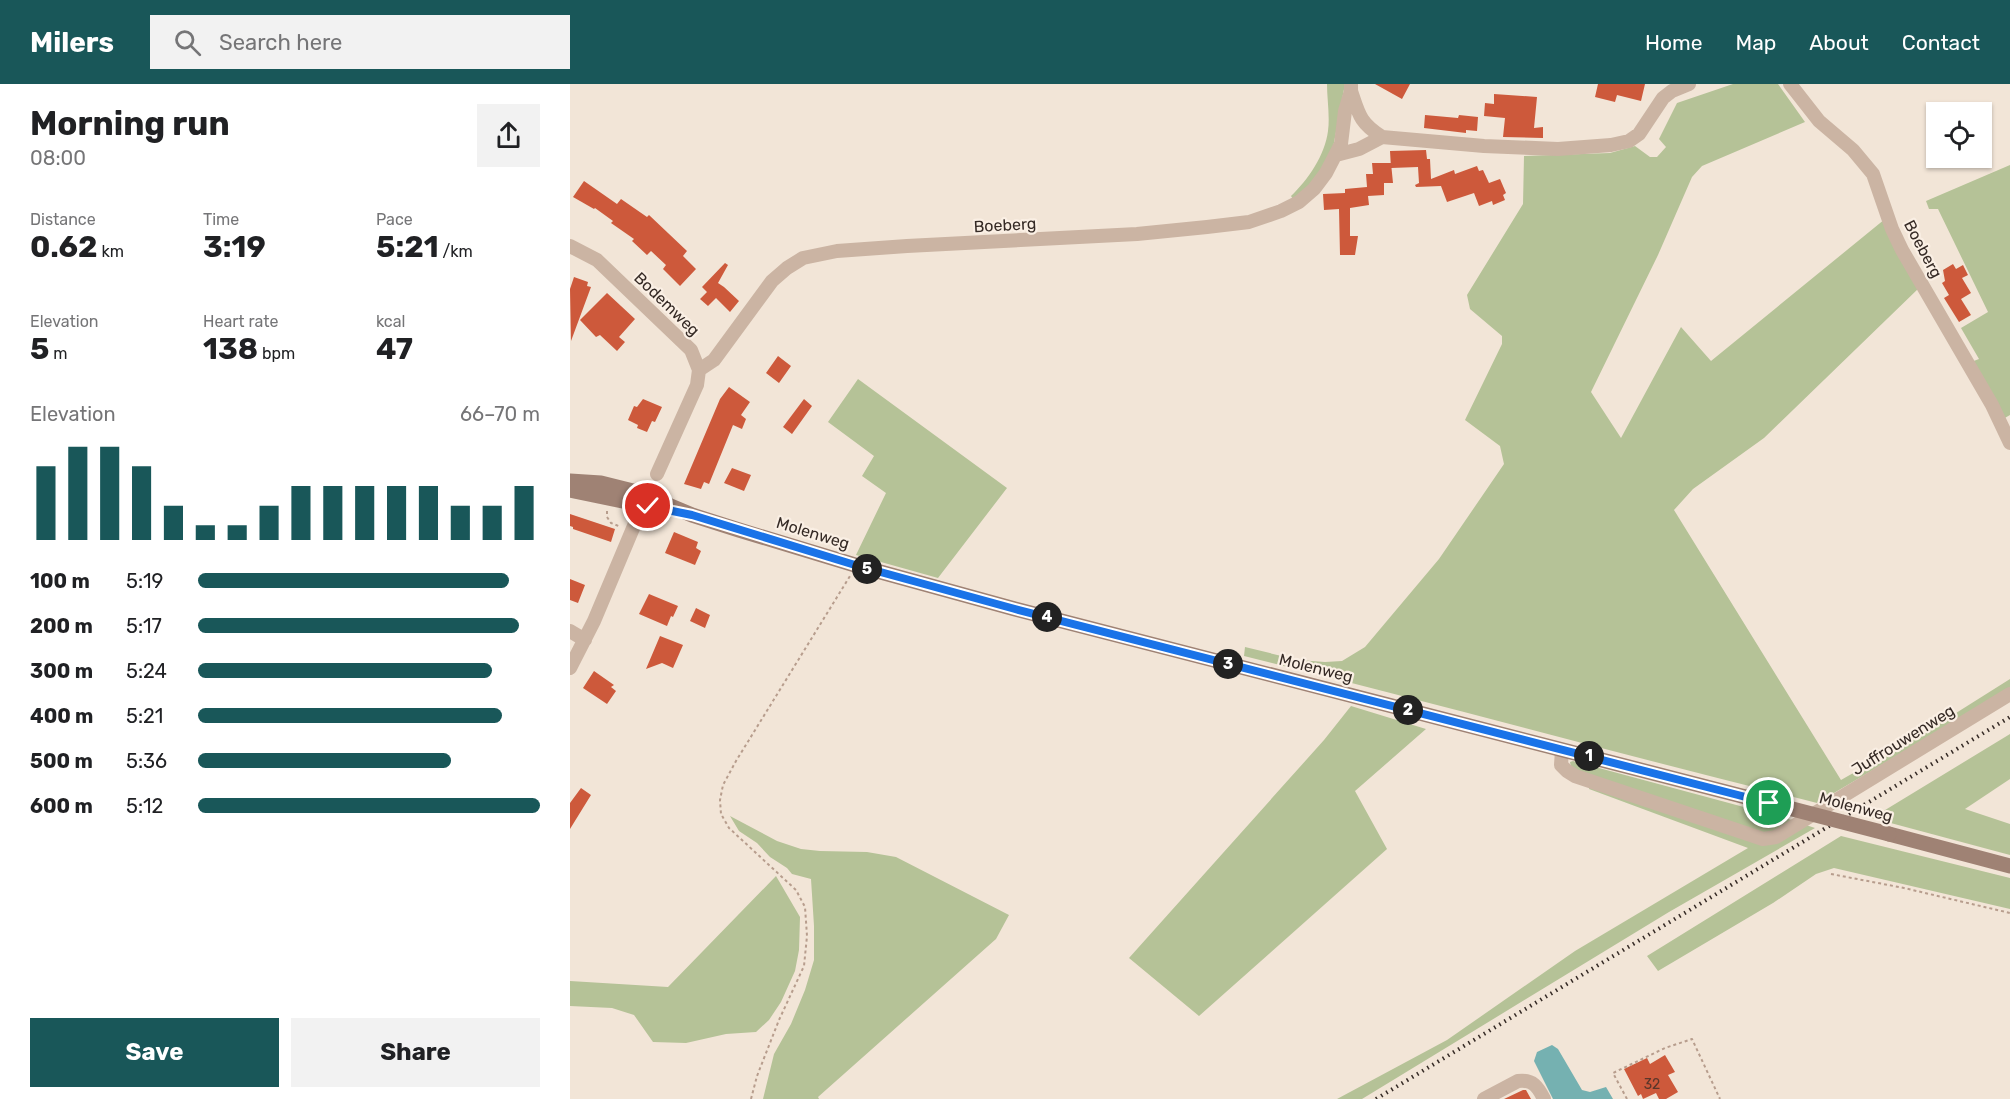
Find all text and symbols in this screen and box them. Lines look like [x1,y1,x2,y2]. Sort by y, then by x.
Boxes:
search box [150,15,570,69]
text: Milers [30,26,114,59]
icon: search [171,26,204,59]
text: Search here [219,29,342,56]
text: Home [1645,30,1702,55]
text: Map [1735,30,1776,55]
text: About [1809,30,1869,55]
text: Contact [1902,30,1980,55]
map controls [1926,102,1992,168]
button: locate [1926,102,1992,168]
text: Morning run [30,104,230,143]
button: share [477,104,540,167]
text: 08:00 [30,146,86,170]
text: Distance [30,210,96,229]
text: Time [203,210,239,229]
text: Pace [376,210,413,229]
street label: Boeberg [973,214,1037,236]
street label: Boeberg [1900,217,1946,281]
text: 0.62 [30,229,98,265]
text: 3:19 [203,229,266,265]
text: 5:21 [376,229,439,265]
text: km [98,242,124,261]
text: /km [439,242,473,261]
street label: Bodemweg [630,268,704,340]
text: Elevation [30,312,99,331]
text: Heart rate [203,312,278,331]
text: kcal [376,312,405,331]
text: 5 [30,331,49,367]
text: 138 [203,331,258,367]
text: 47 [376,331,413,367]
text: m [49,344,68,363]
text: bpm [258,344,295,363]
text: Elevation [30,402,116,426]
text: 66–70 m [460,402,540,426]
pin [622,480,673,531]
icon: check [631,489,664,522]
street label: Molenweg [774,513,852,553]
pin: 5 [852,554,882,584]
text: 5 [862,559,872,578]
text: 100 m [30,569,90,593]
text: 5:19 [126,569,163,593]
pin: 4 [1032,602,1062,632]
text: 4 [1042,607,1052,626]
text: 200 m [30,614,93,638]
text: 5:17 [126,614,162,638]
pin: 3 [1213,649,1243,679]
street label: Molenweg [1277,650,1355,686]
text: 3 [1223,654,1233,673]
text: 300 m [30,659,93,683]
text: 5:24 [126,659,167,683]
pin: 2 [1393,695,1423,725]
text: 2 [1403,700,1413,719]
street label: Juffrouwenweg [1848,701,1958,779]
text: 400 m [30,704,93,728]
text: 5:21 [126,704,163,728]
pin: 1 [1574,741,1604,771]
text: 1 [1585,746,1593,765]
text: 500 m [30,749,93,773]
text: 5:36 [126,749,167,773]
pin [1743,777,1794,828]
icon: arrive [1752,786,1785,819]
street label: Molenweg [1817,788,1895,826]
text: 600 m [30,794,93,818]
text: 5:12 [126,794,163,818]
button: Save [30,1018,279,1087]
button: Share [291,1018,540,1087]
house number: 32 [1644,1076,1660,1093]

